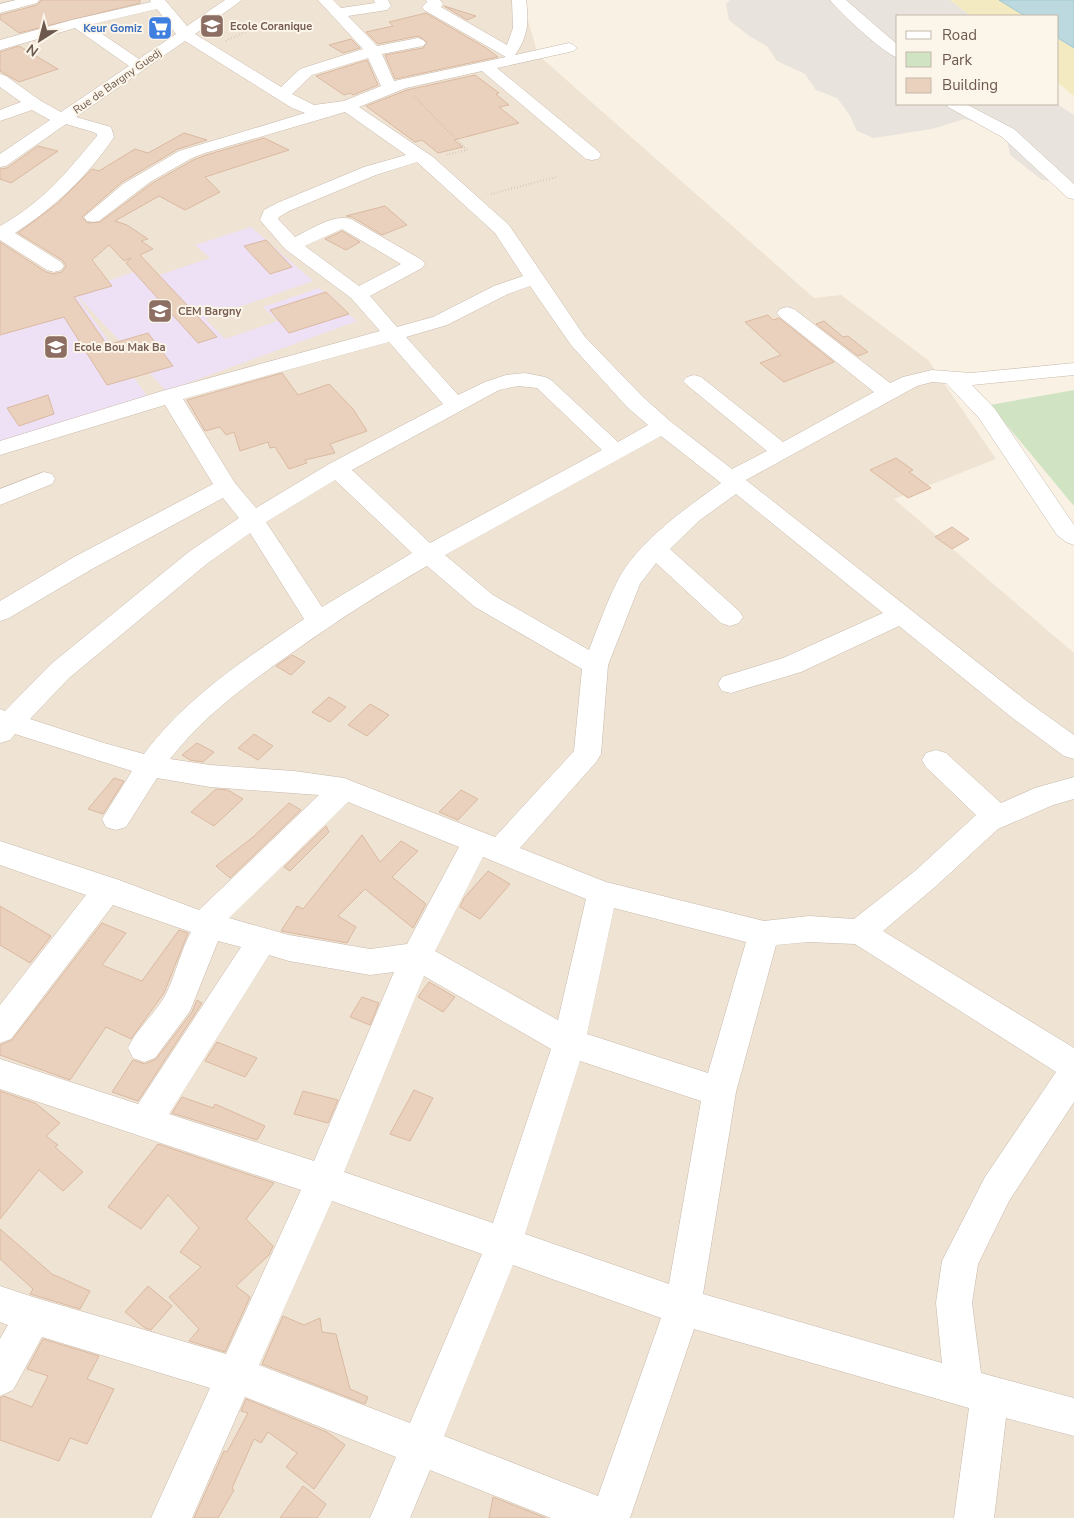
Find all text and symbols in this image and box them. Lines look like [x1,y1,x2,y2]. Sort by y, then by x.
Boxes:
school or university icon: Ecole Coranique [199,13,225,39]
north arrow [15,15,65,65]
supermarket icon: Keur Gomiz [147,15,173,41]
legend [896,15,1059,105]
place label: Ecole Coranique [230,19,312,34]
place label: Keur Gomiz [83,21,142,36]
text: Road [942,25,977,45]
text: N [23,39,42,61]
street label: Rue de Bargny Guedj [70,45,164,118]
text: Park [942,50,972,70]
text: Building [942,75,998,95]
school or university icon: CEM Bargny [147,298,173,324]
place label: CEM Bargny [178,304,241,319]
school or university icon: Ecole Bou Mak Ba [43,334,69,360]
place label: Ecole Bou Mak Ba [74,340,166,355]

